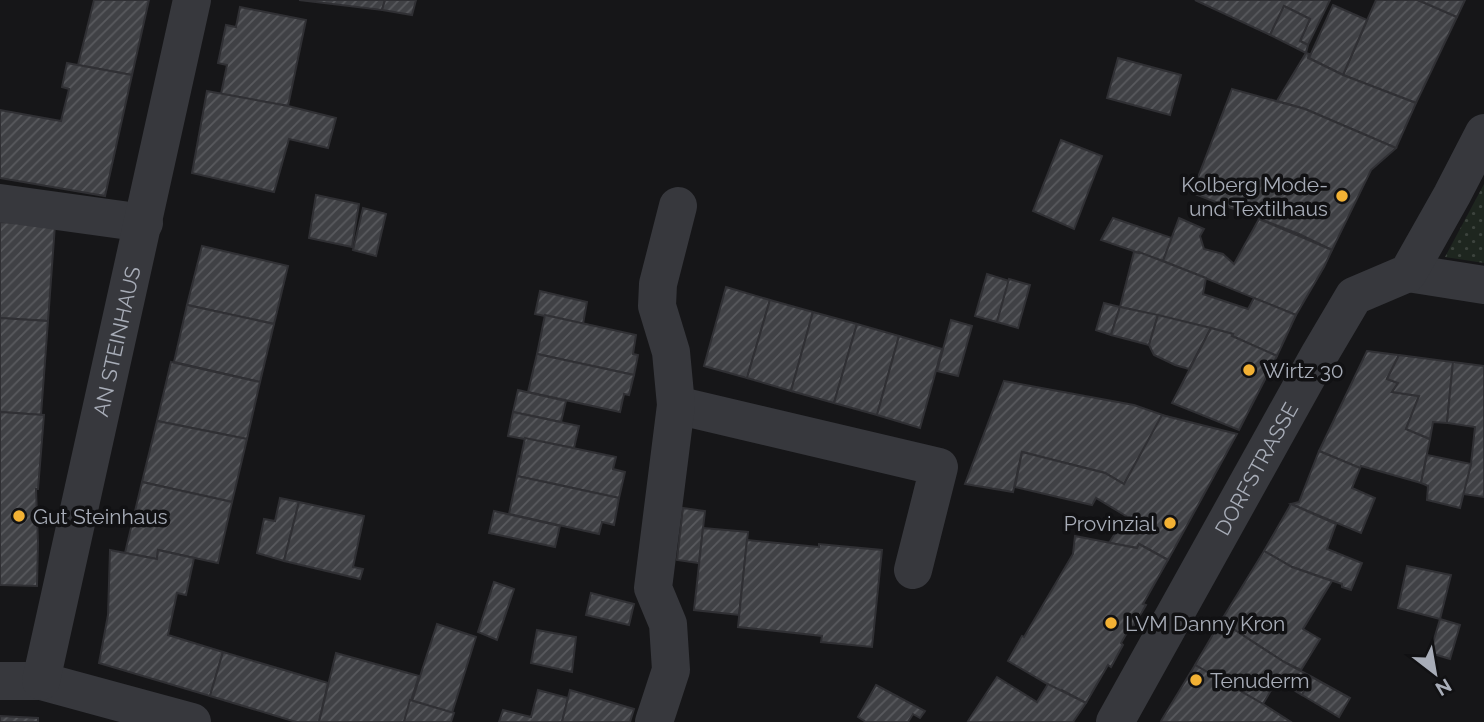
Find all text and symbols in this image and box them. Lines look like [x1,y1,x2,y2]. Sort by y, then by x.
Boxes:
place label: Kolberg Mode- und Textilhaus [1181,172,1328,221]
marker: Kolberg Mode- und Textilhaus [1334,188,1350,204]
street label: AN STEINHAUS [88,264,145,419]
place label: Wirtz 30 [1263,358,1344,383]
marker: Wirtz 30 [1241,362,1257,378]
street label: DORFSTRASSE [1209,398,1303,539]
place label: Gut Steinhaus [33,504,168,529]
marker: Gut Steinhaus [11,508,27,524]
place label: Provinzial [1064,511,1156,536]
marker: Provinzial [1162,515,1178,531]
place label: LVM Danny Kron [1125,611,1285,636]
marker: LVM Danny Kron [1103,615,1119,631]
north arrow [1400,638,1470,708]
place label: Tenuderm [1210,668,1310,693]
marker: Tenuderm [1188,672,1204,688]
text: N [1432,674,1456,701]

